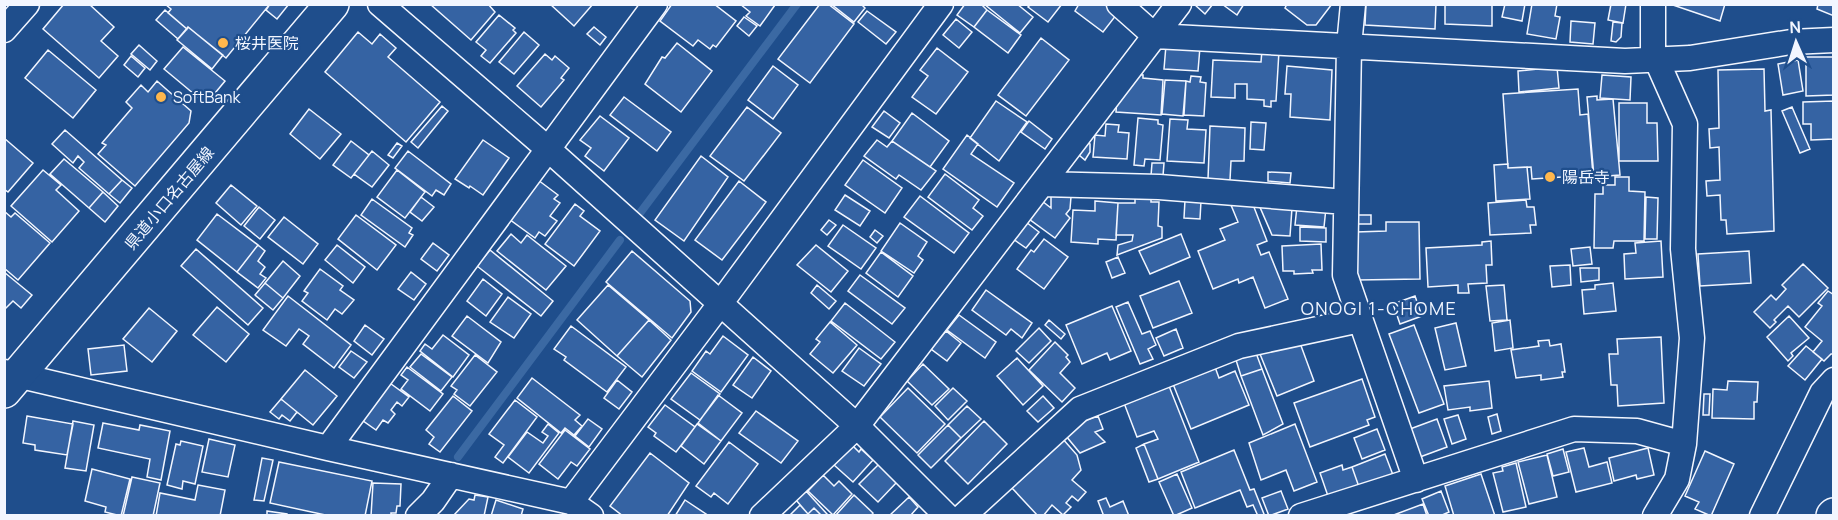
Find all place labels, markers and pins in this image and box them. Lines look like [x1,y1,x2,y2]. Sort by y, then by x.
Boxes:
place label: 桜井医院 [235,32,299,54]
marker: 桜井医院 [216,36,230,50]
place label: SoftBank [173,86,242,108]
marker: SoftBank [154,90,168,104]
place label: 陽岳寺 [1562,166,1610,188]
marker: 陽岳寺 [1543,170,1557,184]

